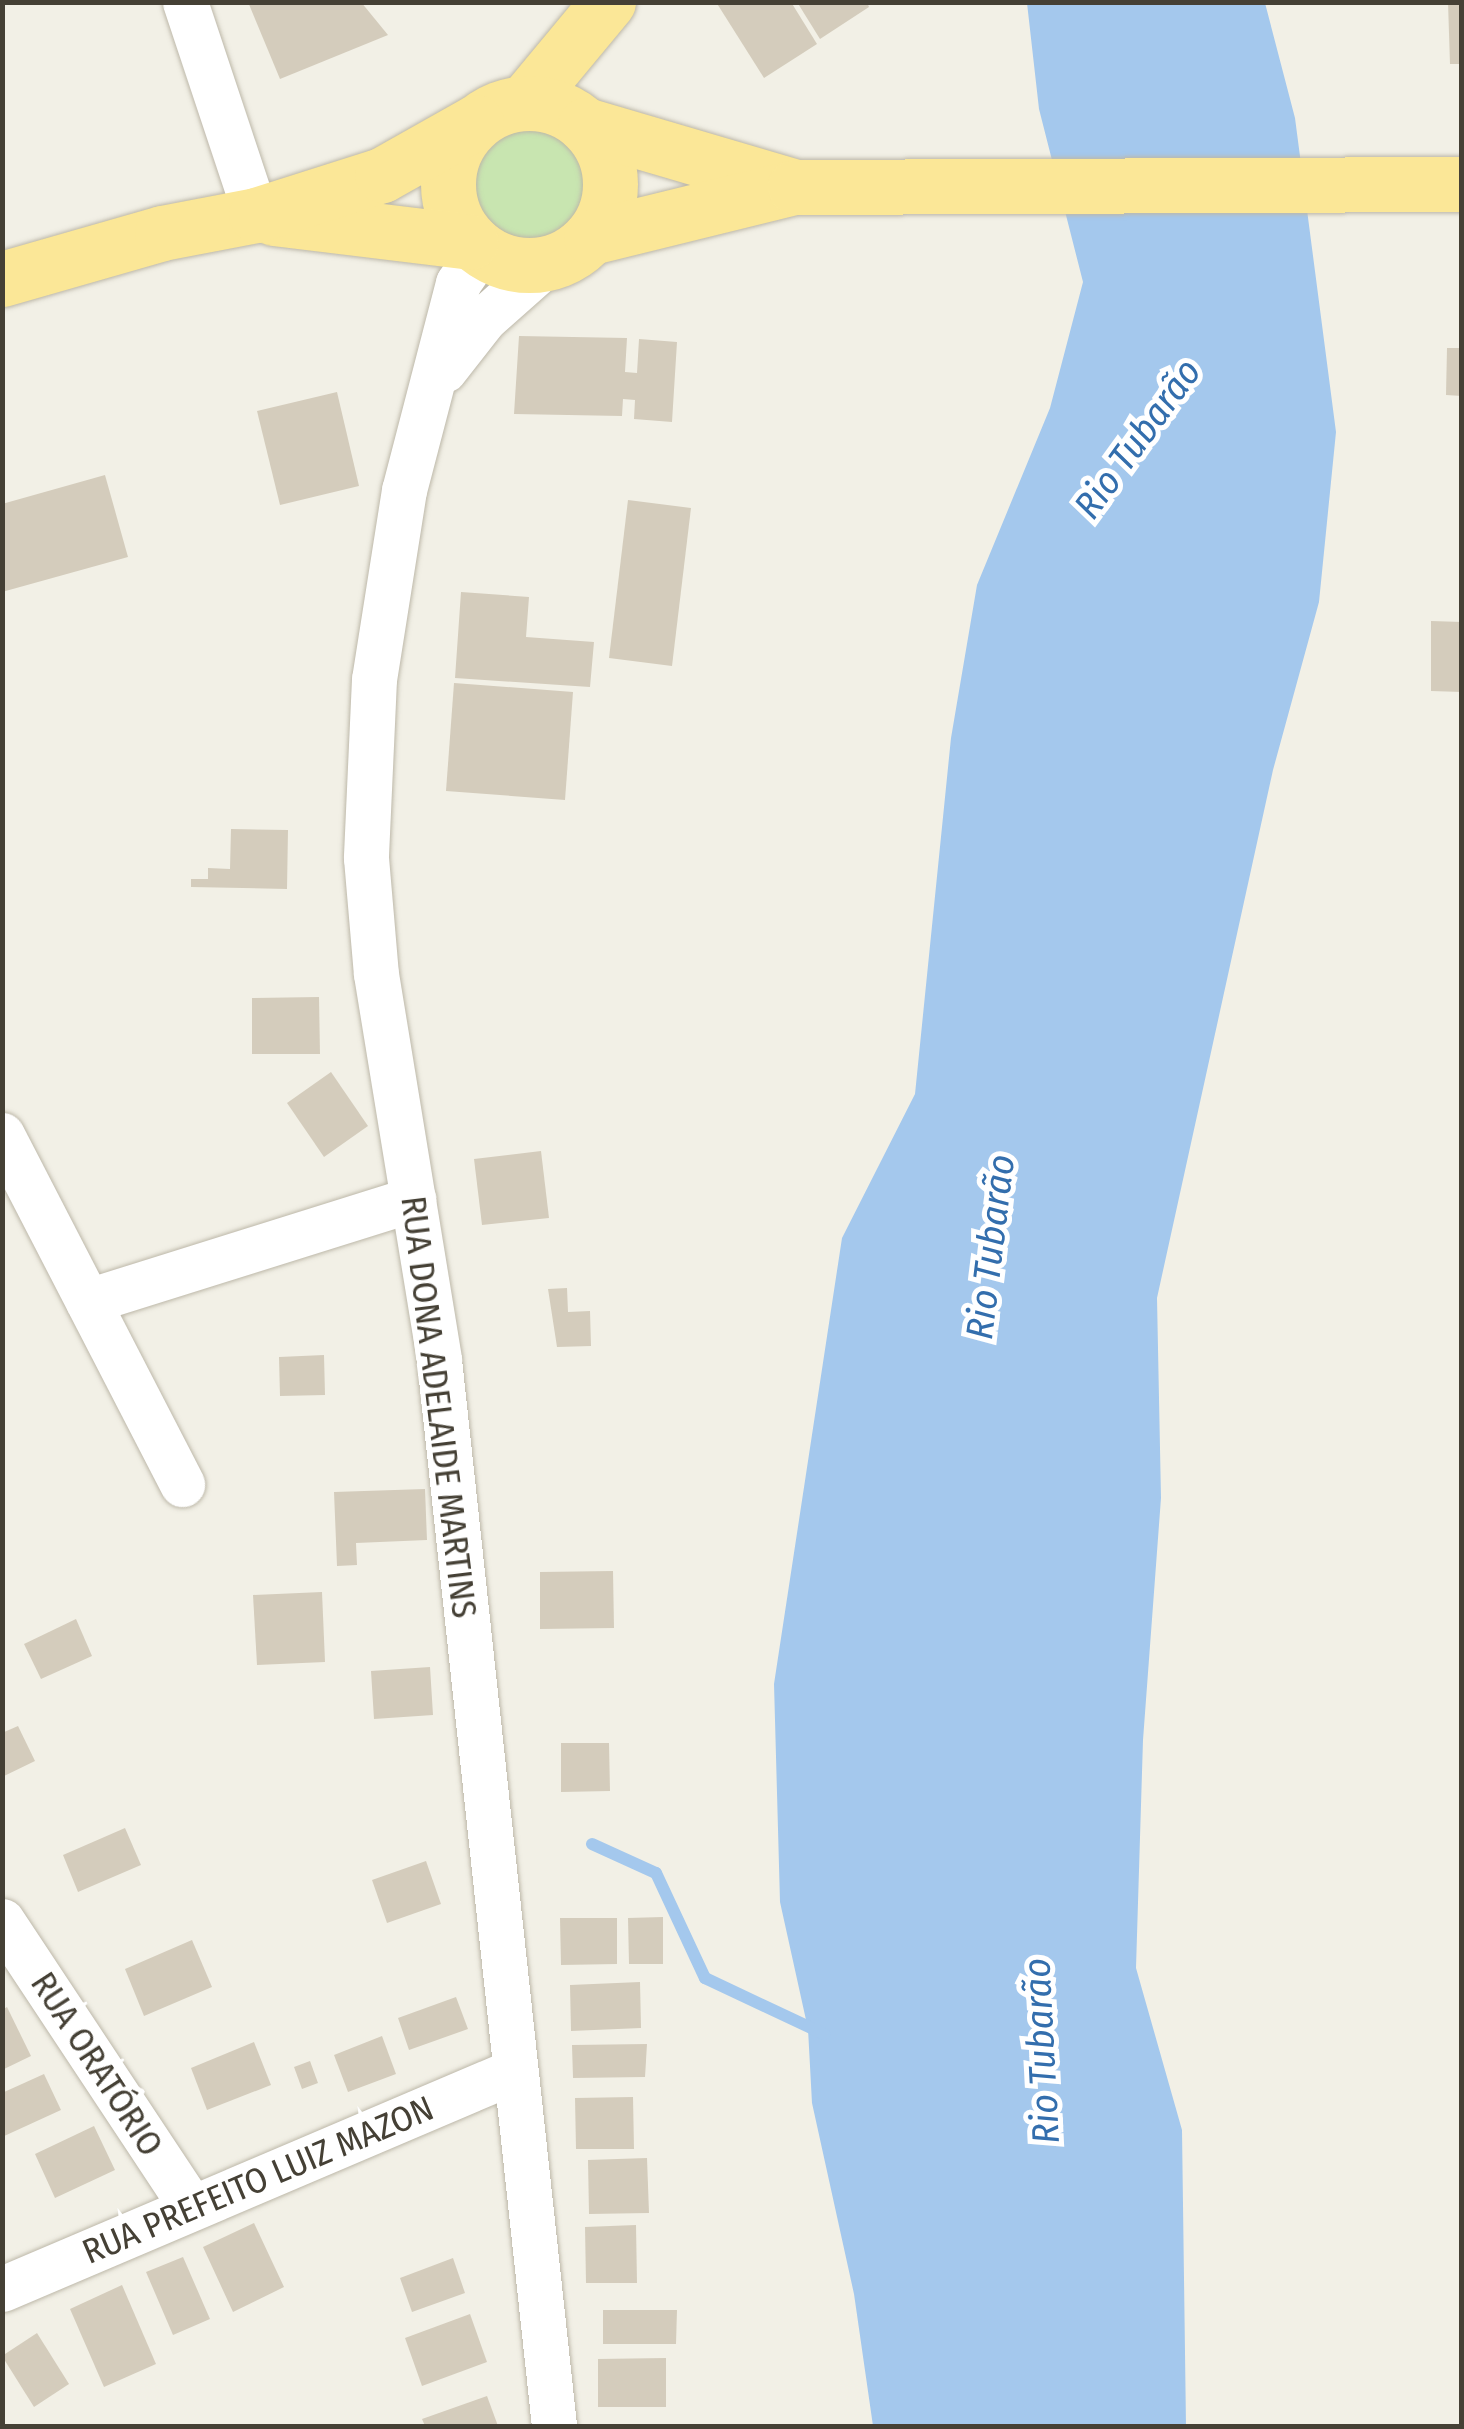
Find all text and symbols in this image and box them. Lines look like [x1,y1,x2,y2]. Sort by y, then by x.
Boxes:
water label: Rio Tubarão [1065,350,1211,528]
water label: Rio Tubarão [957,1152,1025,1342]
street label: RUA DONA ADELAIDE MARTINS [392,1194,486,1620]
water label: Rio Tubarão [1014,1957,1070,2145]
street label: RUA ORATÓRIO [22,1964,172,2164]
street label: RUA PREFEITO LUIZ MAZON [76,2087,440,2273]

